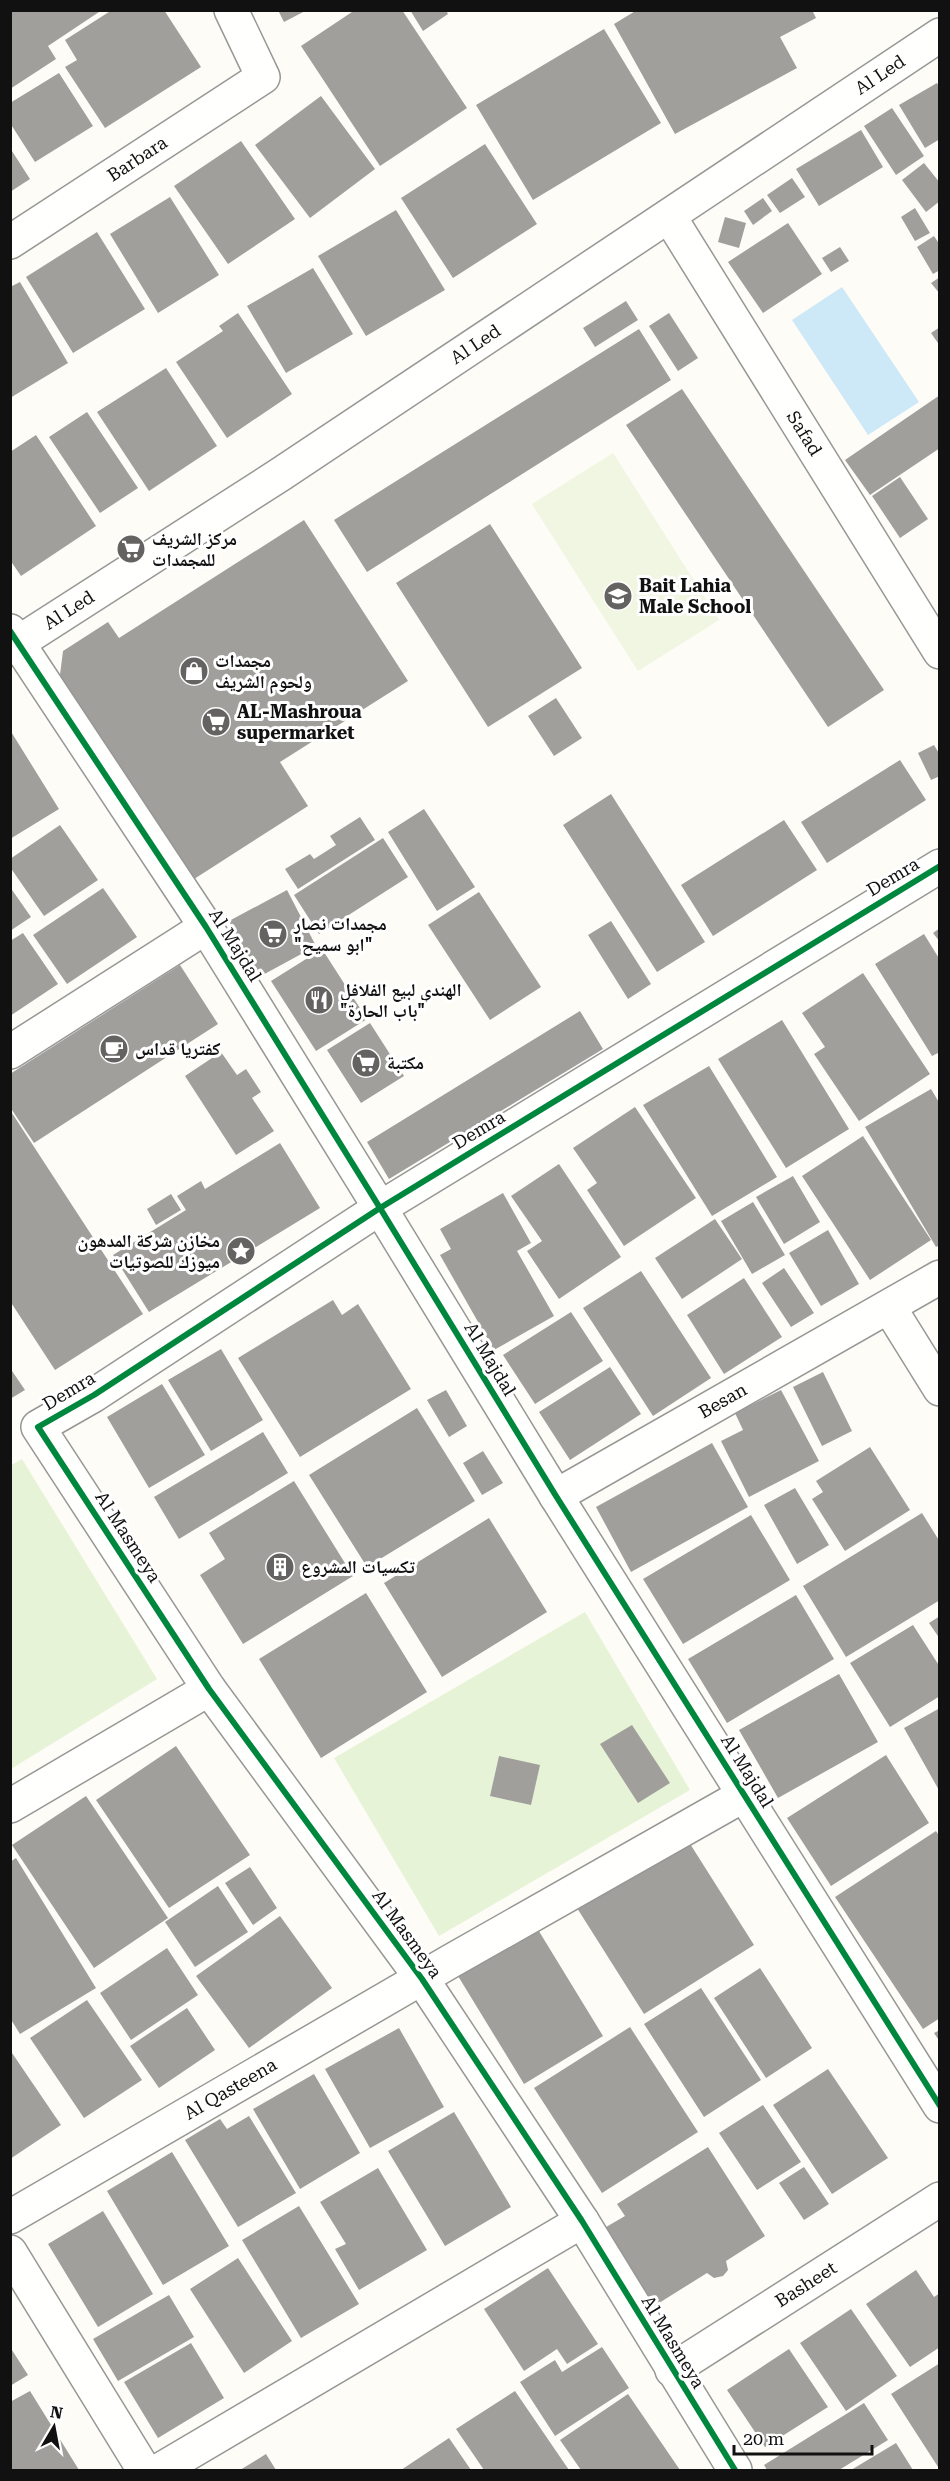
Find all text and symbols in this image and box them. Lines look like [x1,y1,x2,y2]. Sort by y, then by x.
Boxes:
street label: Al Led [851,50,909,99]
street label: Barbara [103,131,171,186]
street label: Al Led [446,319,505,368]
street label: Safad [783,407,827,460]
place label: مركز الشريف للمجمدات [152,528,237,570]
supermarket icon: مركز الشريف للمجمدات [115,533,147,565]
place label: Bait Lahia Male School [639,575,751,617]
school or university icon: Bait Lahia Male School [602,580,634,612]
street label: Al Led [40,586,98,634]
place label: مجمدات ولحوم الشريف [215,650,312,694]
shop icon: مجمدات ولحوم الشريف [178,655,210,687]
place label: AL-Mashroua supermarket [237,701,362,743]
supermarket icon: AL-Mashroua supermarket [200,706,232,738]
street label: Demra [863,853,923,900]
street label: Al Majdal [205,904,266,985]
place label: مجمدات نصار "ابو سميح" [293,913,387,957]
supermarket icon: مجمدات نصار "ابو سميح" [257,918,289,950]
place label: الهندي لبيع الفلافل "باب الحارة" [340,979,462,1022]
restaurant icon: الهندي لبيع الفلافل "باب الحارة" [303,984,335,1016]
cafe icon: كفتريا قداس [98,1033,130,1065]
place label: كفتريا قداس [135,1038,221,1060]
supermarket icon: مكتبة [350,1047,382,1079]
place label: مكتبة [387,1052,424,1074]
street label: Demra [449,1106,509,1153]
place label: مخازن شركة المدهون ميوزك للصوتيات [78,1230,220,1272]
place icon: مخازن شركة المدهون ميوزك للصوتيات [225,1235,257,1267]
street label: Al Majdal [460,1318,521,1400]
street label: Demra [39,1367,99,1414]
street label: Besan [695,1378,751,1422]
street label: Al Masmeya [91,1487,166,1586]
building icon: تكسيات المشروع [264,1551,296,1583]
place label: تكسيات المشروع [301,1556,415,1578]
street label: Al Majdal [717,1730,778,1811]
street label: Al Masmeya [368,1885,447,1982]
street label: Al Qasteena [180,2053,280,2124]
street label: Basheet [771,2257,841,2311]
street label: Al Masmeya [638,2292,709,2392]
north arrow [24,2397,84,2457]
text: N [49,2402,64,2423]
scale bar [734,2418,872,2456]
text: 20 m [743,2428,784,2449]

